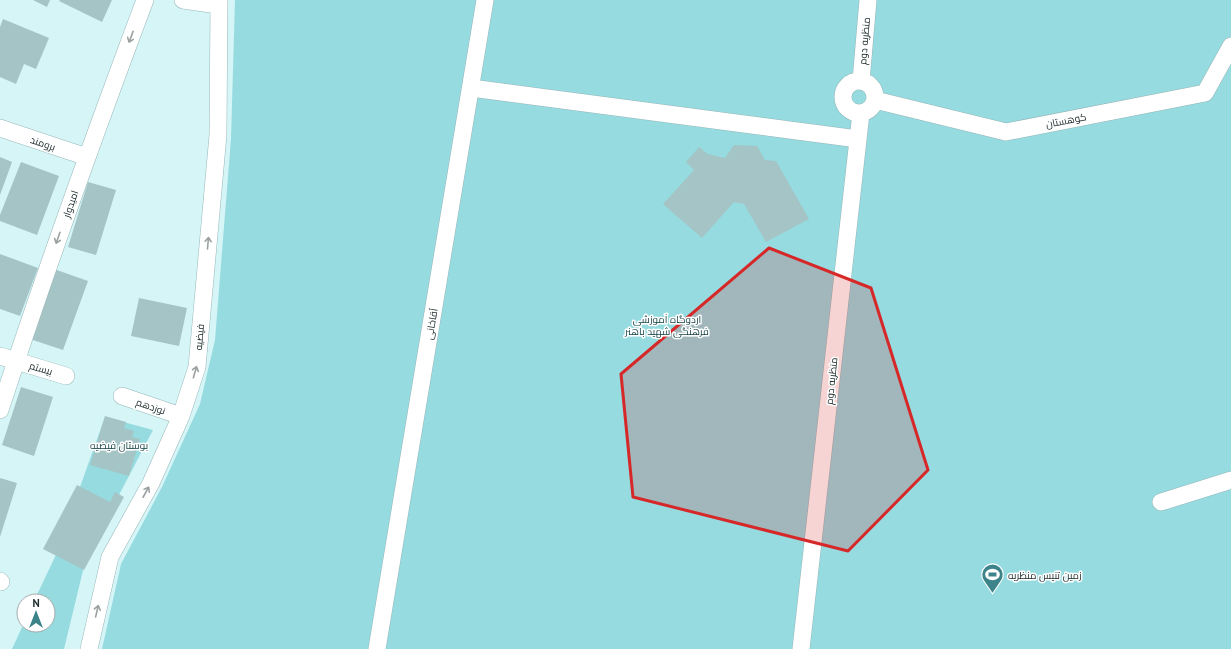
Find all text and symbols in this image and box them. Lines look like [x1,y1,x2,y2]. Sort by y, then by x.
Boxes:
street label: منظریه دوم [856,17,874,65]
one-way arrow [127,30,135,42]
street label: کوهستان [1045,110,1088,131]
street label: برومند [29,133,57,154]
street label: امیدوار [59,189,81,221]
one-way arrow [54,231,62,243]
one-way arrow [205,236,212,249]
street label: آقاخانی [422,307,441,341]
park label: اردوگاه آموزشی فرهنگی شهید باهنر [624,313,709,338]
street label: فیضیه [192,323,207,351]
street label: منظریه دوم [823,357,841,405]
street label: بیستم [27,359,54,379]
one-way arrow [192,365,199,378]
street label: نوزدهم [134,395,167,419]
park label: بوستان فیضیه [90,439,148,452]
one-way arrow [143,486,151,498]
sports icon: زمین تنیس منظریه [979,562,1005,595]
place label: زمین تنیس منظریه [1008,569,1082,582]
north arrow [16,593,56,633]
text: N [32,596,40,610]
one-way arrow [94,605,102,618]

